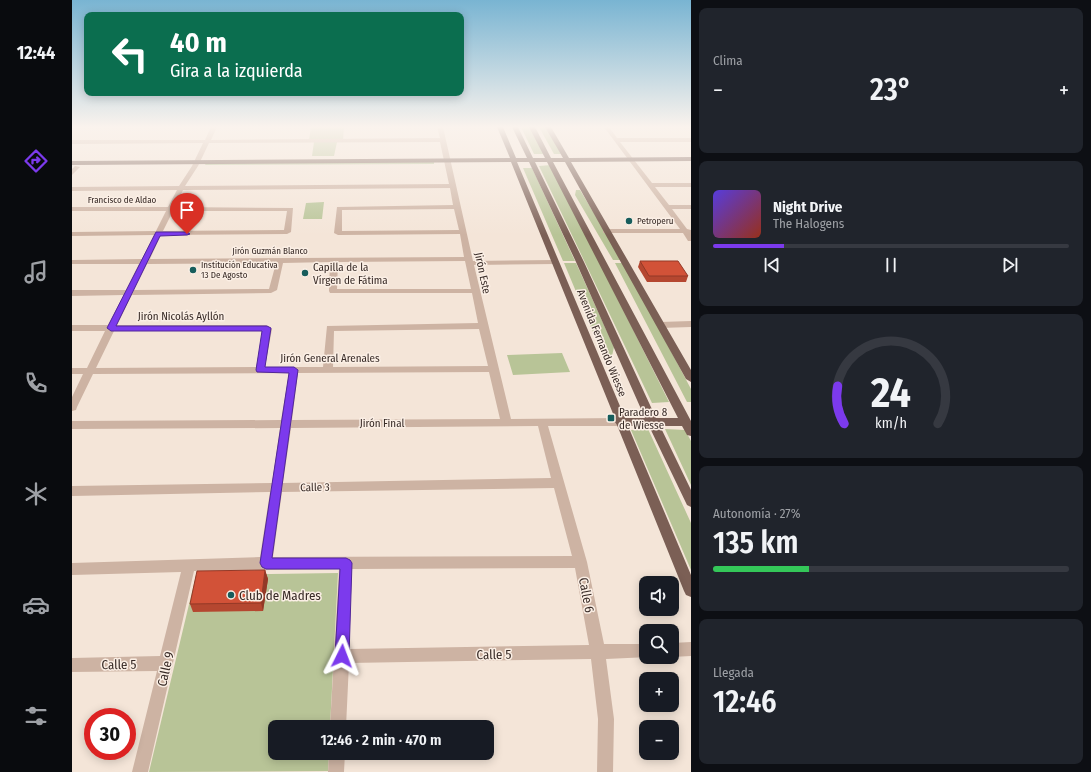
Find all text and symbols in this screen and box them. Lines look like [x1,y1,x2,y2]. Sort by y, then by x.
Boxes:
text: 40 m [170,26,227,59]
icon: left [104,28,156,80]
text: 12:44 [17,42,55,64]
text: Clima [713,53,743,68]
text: Gira a la izquierda [170,60,303,82]
text: 23° [870,72,912,108]
text: − [713,77,723,104]
text: + [1059,77,1069,104]
icon: directions [22,147,50,175]
pin [170,193,204,234]
street label: Francisco de Aldao [88,195,157,205]
text: Night Drive [773,198,842,216]
icon: arrive [176,199,198,221]
marker: Petroperu [624,216,634,226]
place label: Petroperu [637,216,674,226]
text: The Halogens [773,216,844,231]
street label: Jirón Guzmán Blanco [232,246,308,256]
street label: Jirón Este [472,251,493,295]
icon: previous [761,254,783,276]
icon: pause [880,254,902,276]
icon: next [999,254,1021,276]
icon: music [22,258,50,286]
place label: Institución Educativa 13 De Agosto [201,260,278,280]
place label: Capilla de la Vírgen de Fátima [313,261,388,287]
marker: Institución Educativa 13 De Agosto [188,265,198,275]
marker: Capilla de la Vírgen de Fátima [300,268,310,278]
street label: Avenida Fernando Wiesse [574,288,629,399]
street label: Jirón Nicolás Ayllón [138,310,224,323]
street label: Jirón General Arenales [280,352,380,365]
text: 24 [870,368,911,418]
icon: phone [22,369,50,397]
place label: Paradero 8 de Wiesse [619,406,668,432]
marker: Paradero 8 de Wiesse [606,413,616,423]
text: km/h [875,415,907,432]
street label: Jirón Final [360,417,404,430]
icon: climate [22,480,50,508]
street label: Calle 3 [300,481,330,494]
text: Autonomía · 27% [713,506,801,521]
text: 135 km [713,525,798,561]
street label: Calle 6 [576,576,597,614]
map controls [639,576,679,760]
button: sound [639,576,679,616]
place label: Club de Madres [239,588,321,603]
marker: Club de Madres [226,590,236,600]
icon: car [22,591,50,619]
button: search [639,624,679,664]
position arrow [321,635,363,677]
street label: Calle 5 [476,647,512,662]
street label: Calle 9 [154,650,177,688]
street label: Calle 5 [101,657,137,672]
text: Llegada [713,665,754,680]
button: + [639,672,679,712]
text: 12:46 [713,684,777,720]
icon: filters [22,702,50,730]
speed limit sign: 30 [84,708,136,760]
button: − [639,720,679,760]
text: 12:46 · 2 min · 470 m [320,731,442,749]

